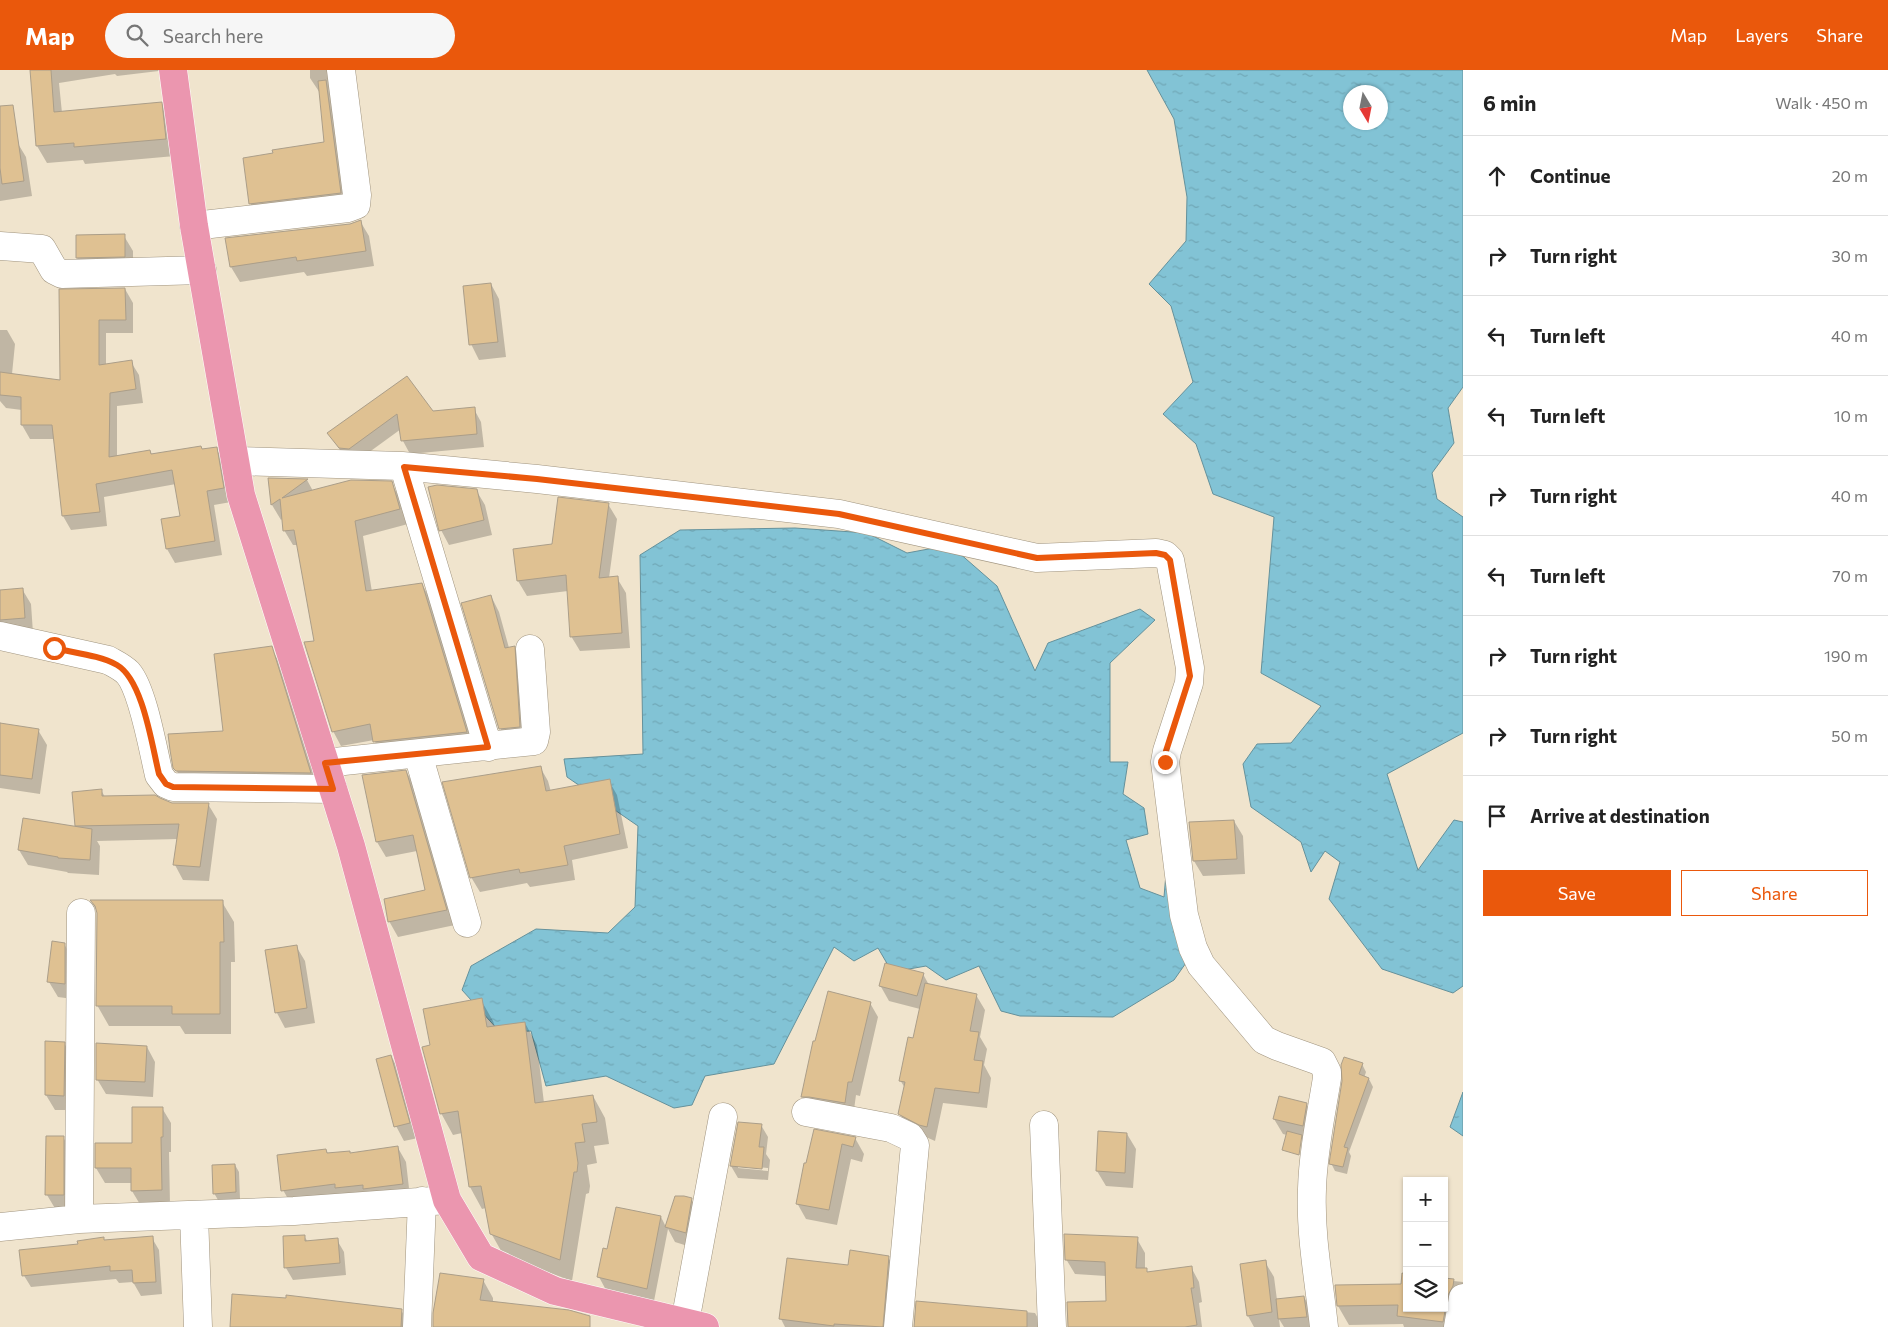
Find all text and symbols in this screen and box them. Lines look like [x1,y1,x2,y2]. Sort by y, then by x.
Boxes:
search box [105,13,455,58]
text: Map [25,21,75,50]
icon: search [123,21,151,49]
text: Search here [163,24,263,47]
text: Map [1670,24,1707,46]
text: Layers [1735,24,1788,46]
text: Share [1816,24,1863,46]
north arrow [1343,85,1388,130]
text: 6 min [1483,90,1536,115]
text: Walk · 450 m [1775,93,1868,112]
icon: ahead [1483,162,1511,190]
text: Continue [1530,164,1610,187]
text: 20 m [1832,166,1868,185]
icon: right [1483,242,1511,270]
text: Turn right [1530,244,1617,267]
text: 30 m [1831,246,1868,265]
icon: left [1483,322,1511,350]
text: Turn left [1530,324,1605,347]
text: 40 m [1831,326,1868,345]
icon: left [1483,402,1511,430]
text: Turn left [1530,404,1605,427]
text: 10 m [1834,406,1868,425]
icon: right [1483,482,1511,510]
text: Turn right [1530,484,1617,507]
text: 40 m [1831,486,1868,505]
icon: left [1483,562,1511,590]
text: Turn left [1530,564,1605,587]
text: 70 m [1832,566,1868,585]
route start [43,637,66,660]
icon: right [1483,642,1511,670]
text: Turn right [1530,644,1617,667]
text: 190 m [1824,646,1868,665]
icon: right [1483,722,1511,750]
text: Turn right [1530,724,1617,747]
text: 50 m [1831,726,1868,745]
route end [1154,751,1177,774]
icon: arrive [1483,802,1511,830]
text: Arrive at destination [1530,804,1710,827]
button: Save [1483,870,1671,916]
button: Share [1681,870,1868,916]
map controls [1403,1177,1448,1312]
button: + [1403,1177,1448,1222]
button: − [1403,1222,1448,1267]
button: layers [1403,1267,1448,1312]

